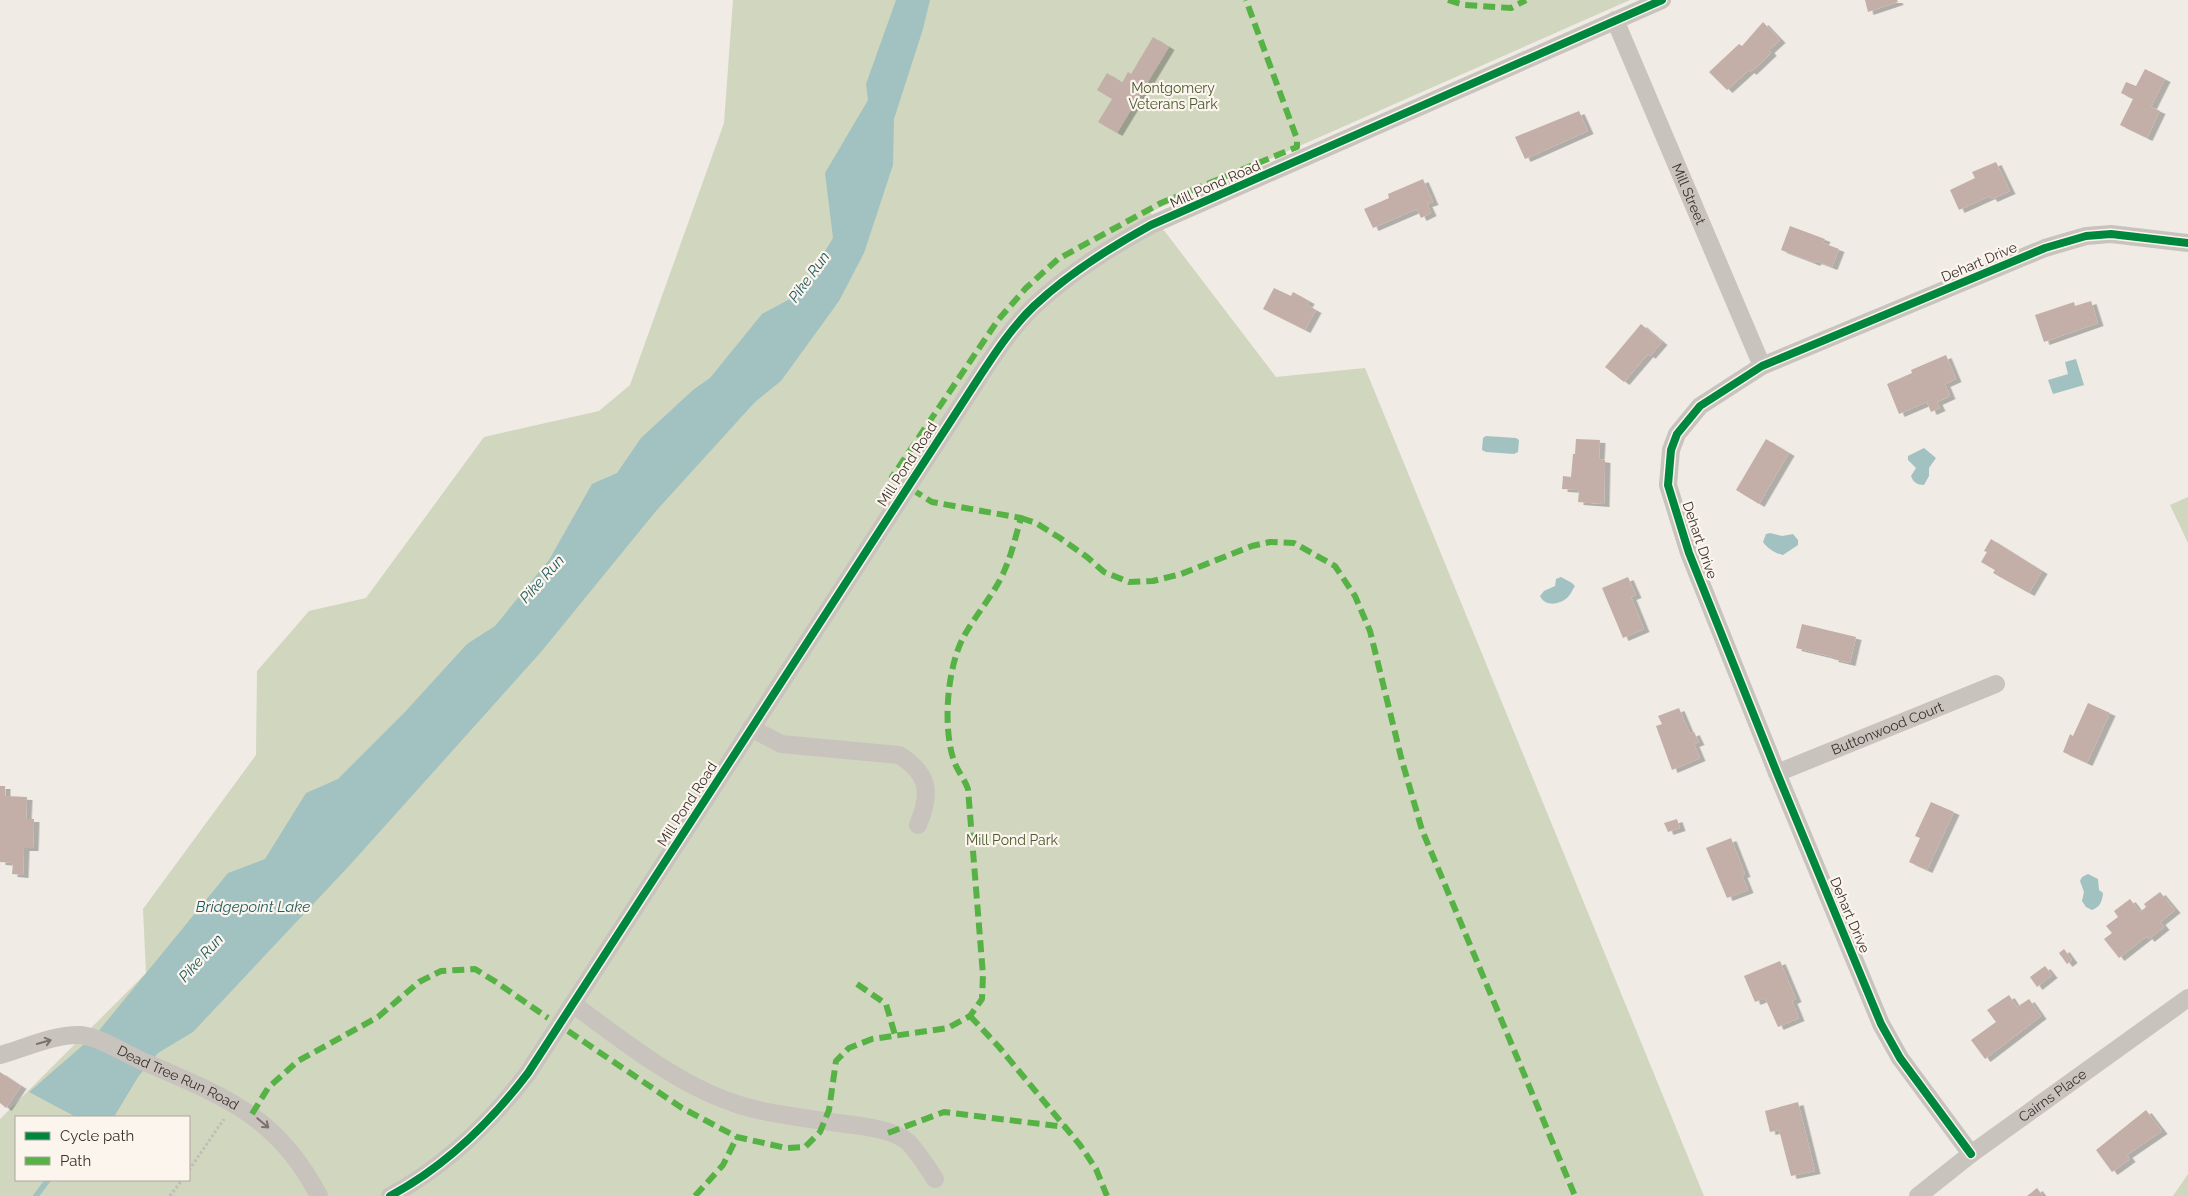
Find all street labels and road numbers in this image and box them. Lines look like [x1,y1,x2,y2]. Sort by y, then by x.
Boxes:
street label: Mill Pond Road [1167,157,1263,211]
street label: Mill Street [1669,161,1709,227]
street label: Dehart Drive [1939,239,2019,285]
street label: Mill Pond Road [874,419,940,509]
street label: Dehart Drive [1679,499,1721,581]
street label: Buttonwood Court [1829,698,1946,758]
street label: Mill Pond Road [654,759,720,849]
street label: Dehart Drive [1827,875,1873,955]
street label: Dead Tree Run Road [115,1042,242,1113]
street label: Cairns Place [2015,1066,2090,1125]

